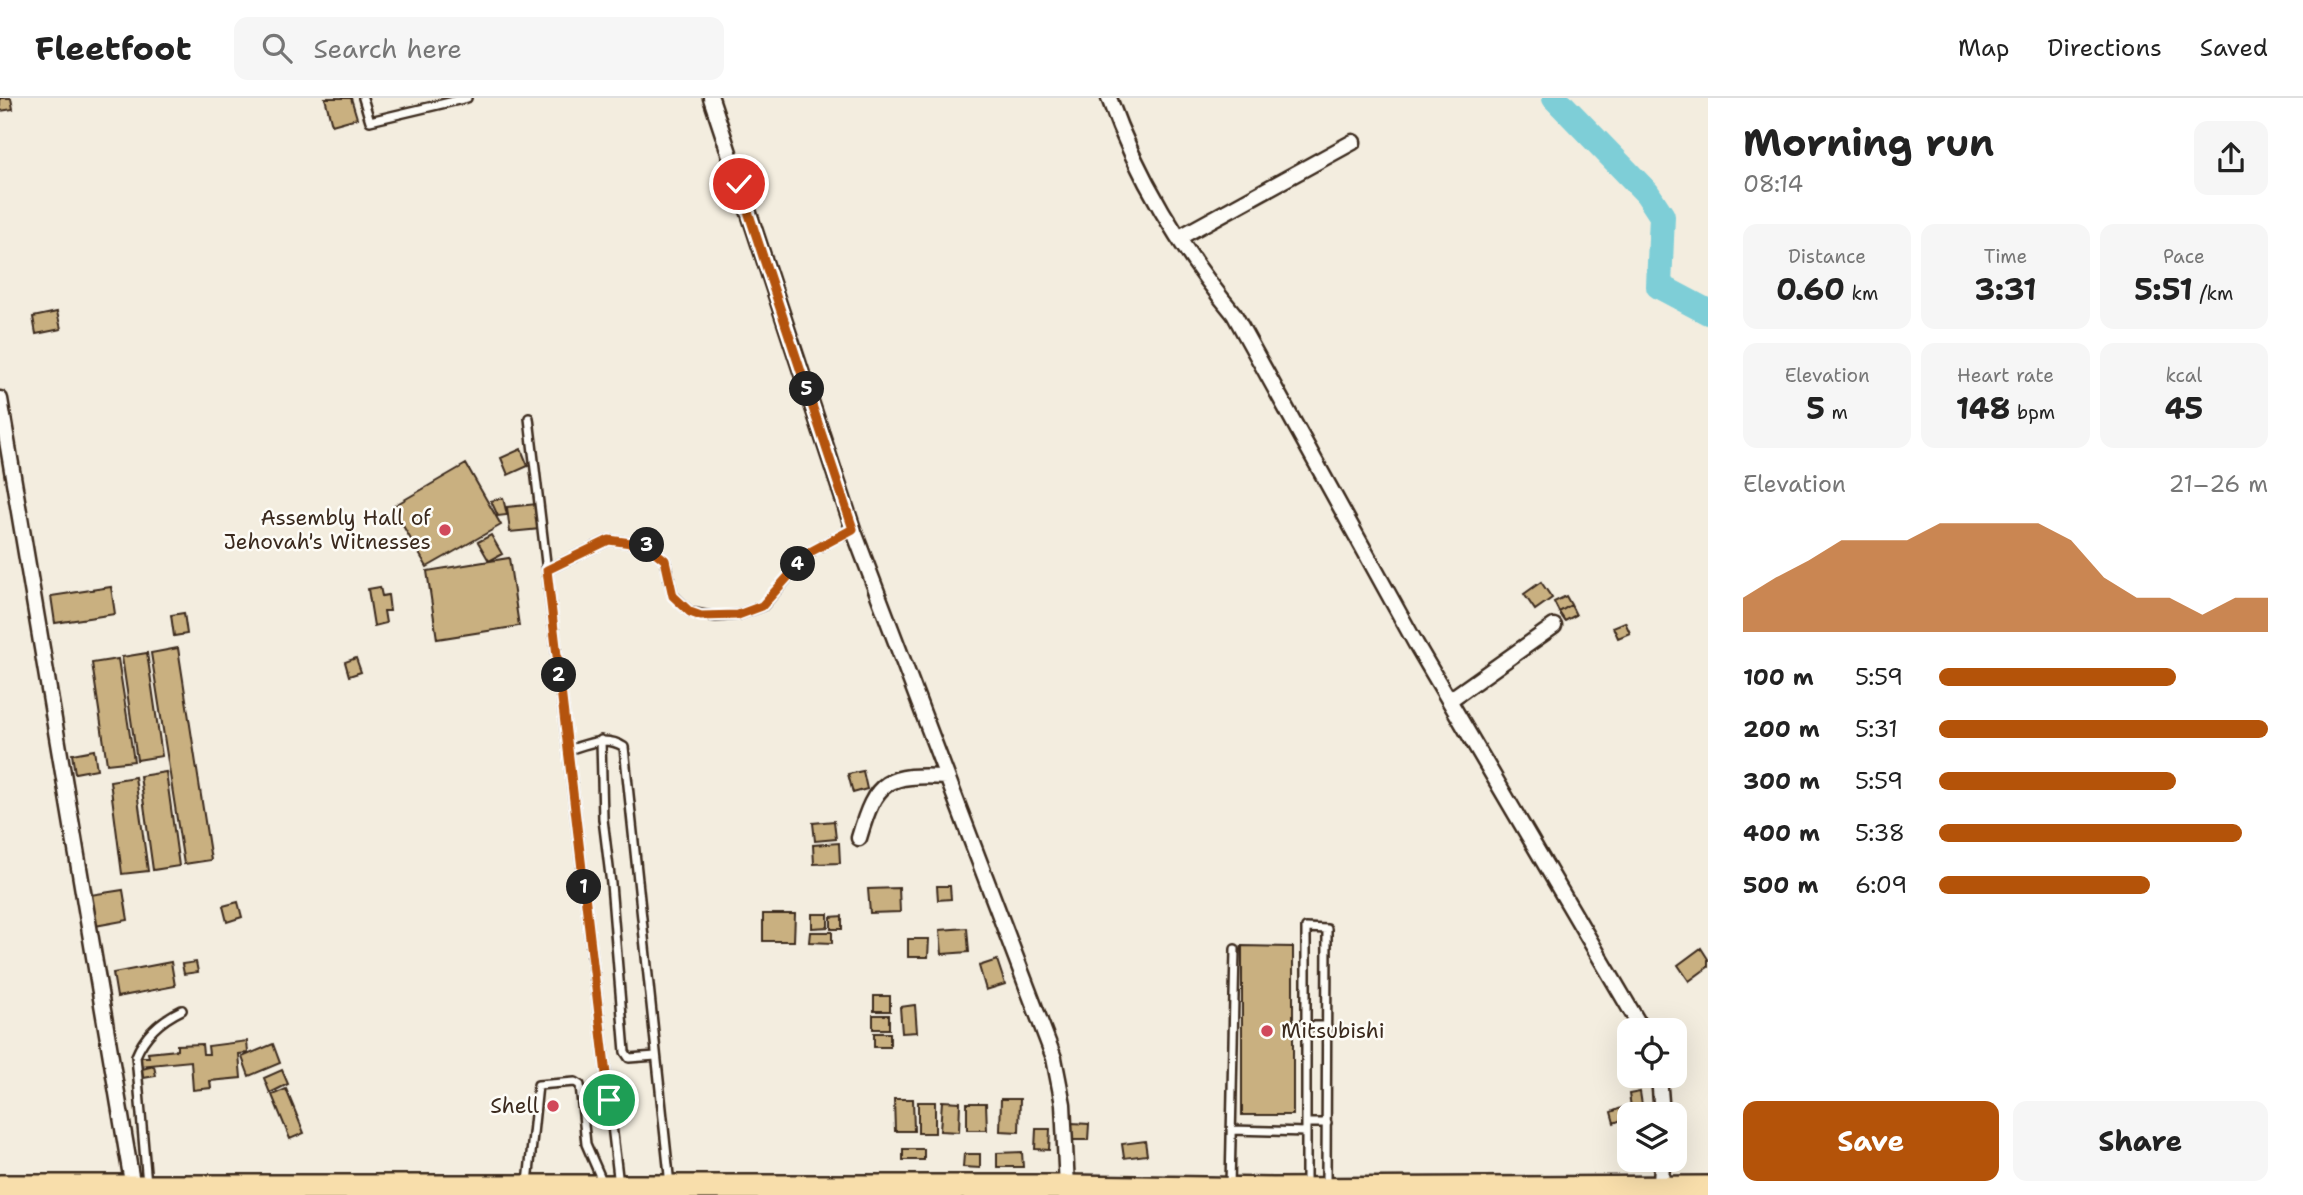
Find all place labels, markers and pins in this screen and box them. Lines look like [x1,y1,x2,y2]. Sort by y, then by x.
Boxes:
pin [709,154,769,214]
pin: 5 [790,372,824,406]
place label: Assembly Hall of Jehovah's Witnesses [223,504,431,556]
marker: Assembly Hall of Jehovah's Witnesses [437,522,453,538]
pin: 3 [630,528,664,562]
pin: 4 [780,546,816,582]
pin: 2 [542,658,576,692]
pin: 1 [566,870,602,904]
place label: Mitsubishi [1281,1017,1385,1045]
marker: Mitsubishi [1259,1023,1275,1039]
pin [579,1070,639,1130]
place label: Shell [490,1092,540,1120]
marker: Shell [545,1098,561,1114]

